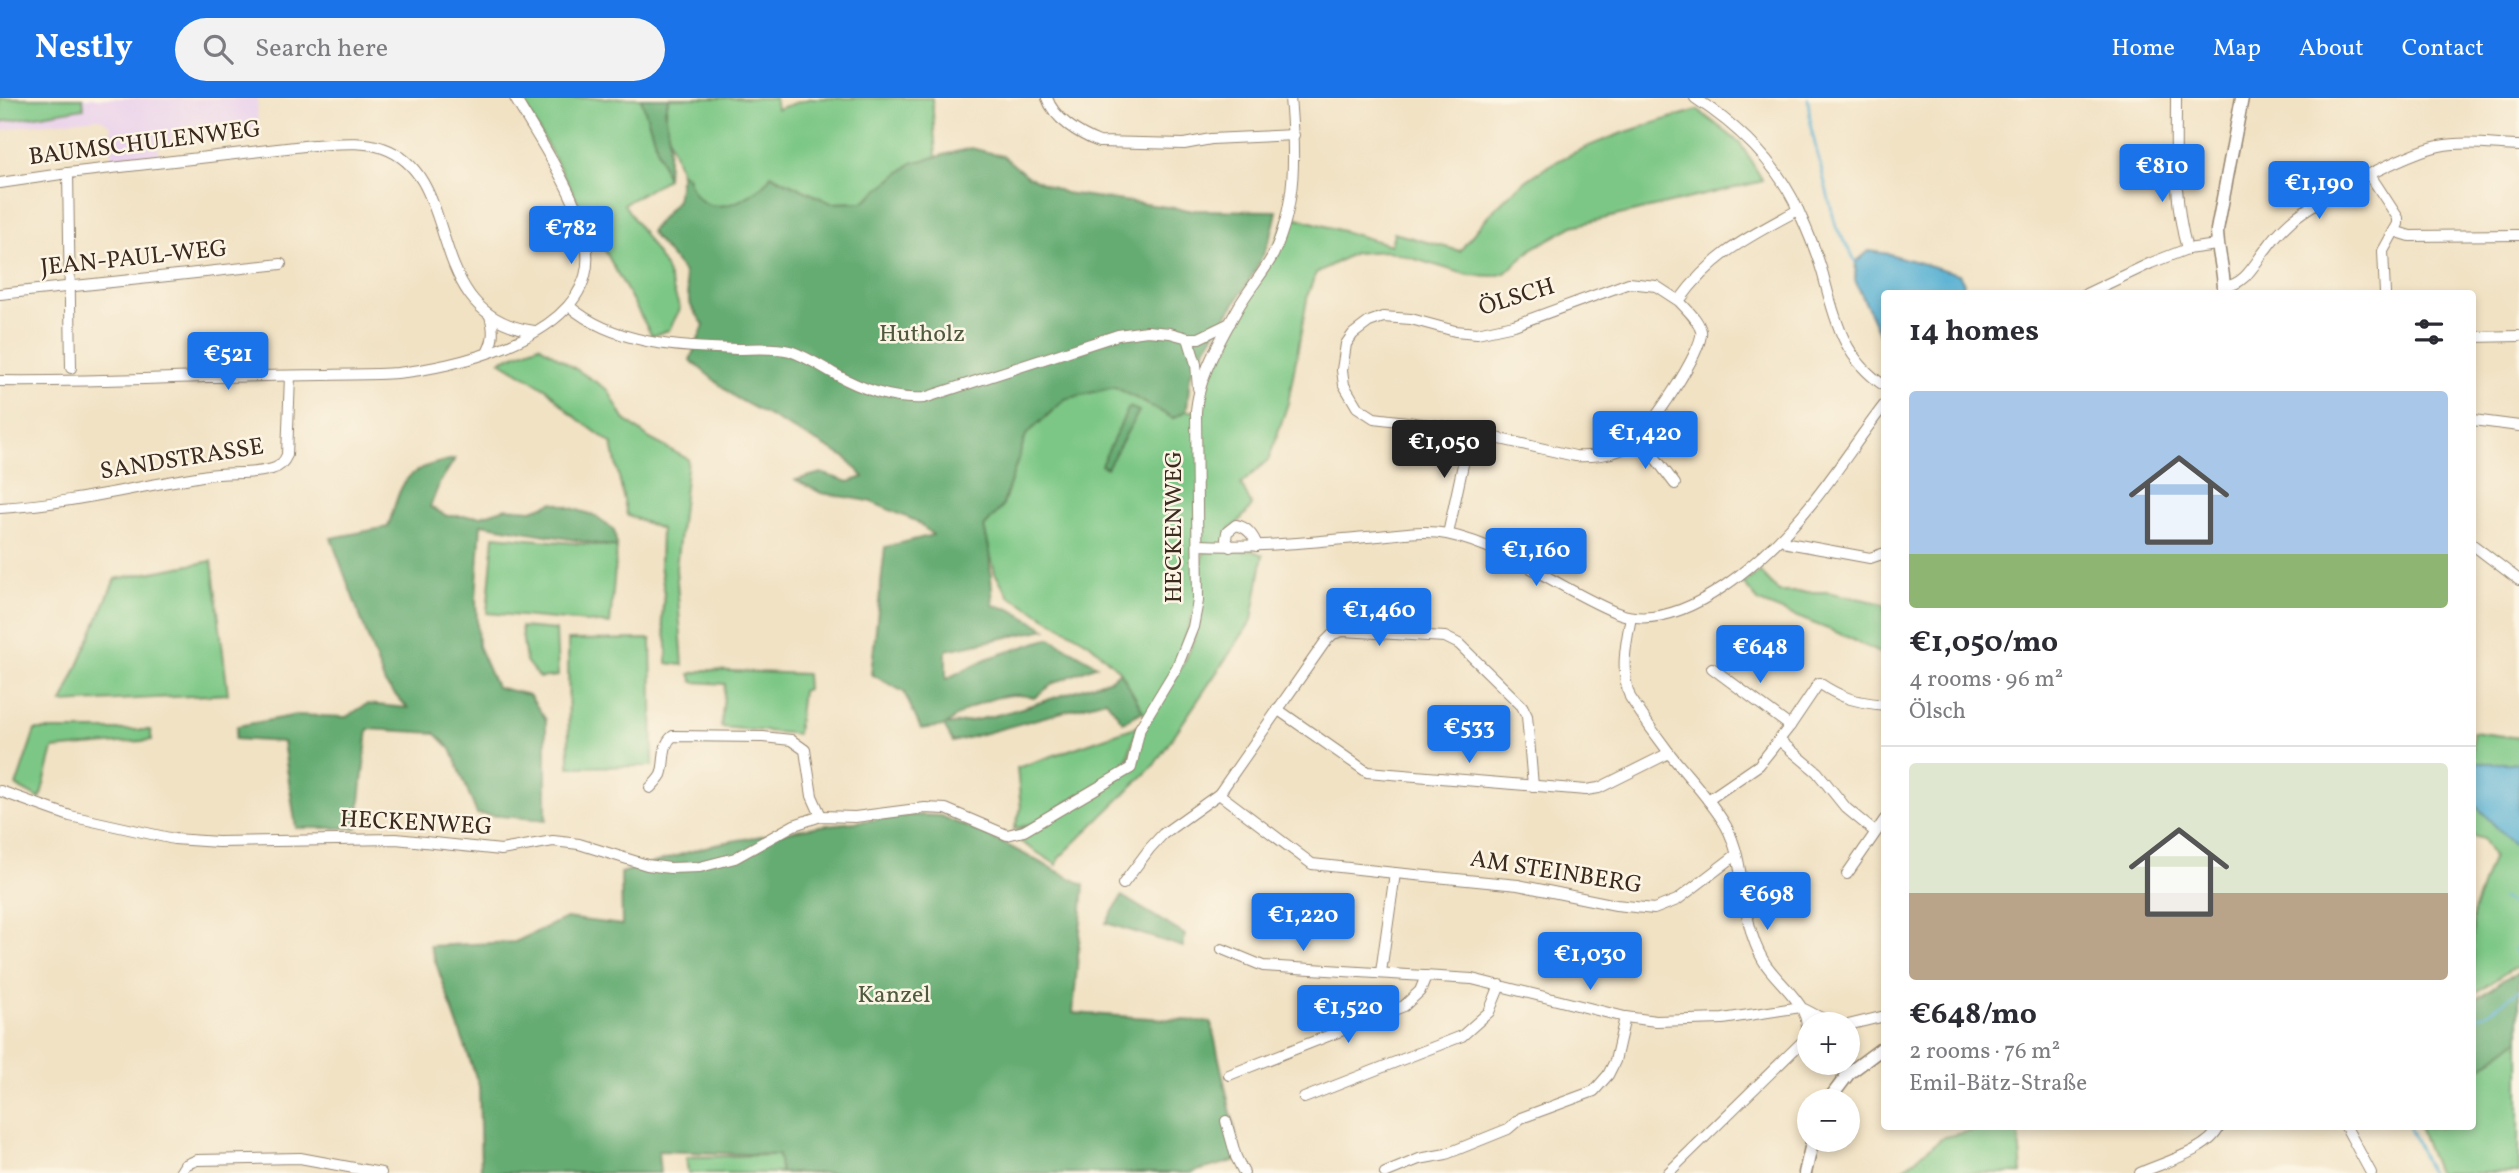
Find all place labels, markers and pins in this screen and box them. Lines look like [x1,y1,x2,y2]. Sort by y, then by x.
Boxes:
pin: €810 [2121,144,2203,204]
pin: €1,190 [2262,162,2376,221]
pin: €782 [530,206,612,266]
pin: €521 [187,332,269,392]
pin: €1,420 [1588,412,1702,471]
pin: €1,050 [1387,420,1501,480]
pin: €1,160 [1479,528,1593,588]
pin: €1,460 [1322,588,1436,648]
pin: €648 [1719,626,1801,685]
pin: €533 [1428,706,1510,765]
pin: €698 [1726,872,1808,932]
pin: €1,220 [1246,894,1360,953]
pin: €1,030 [1533,932,1647,992]
pin: €1,520 [1291,986,1405,1045]

